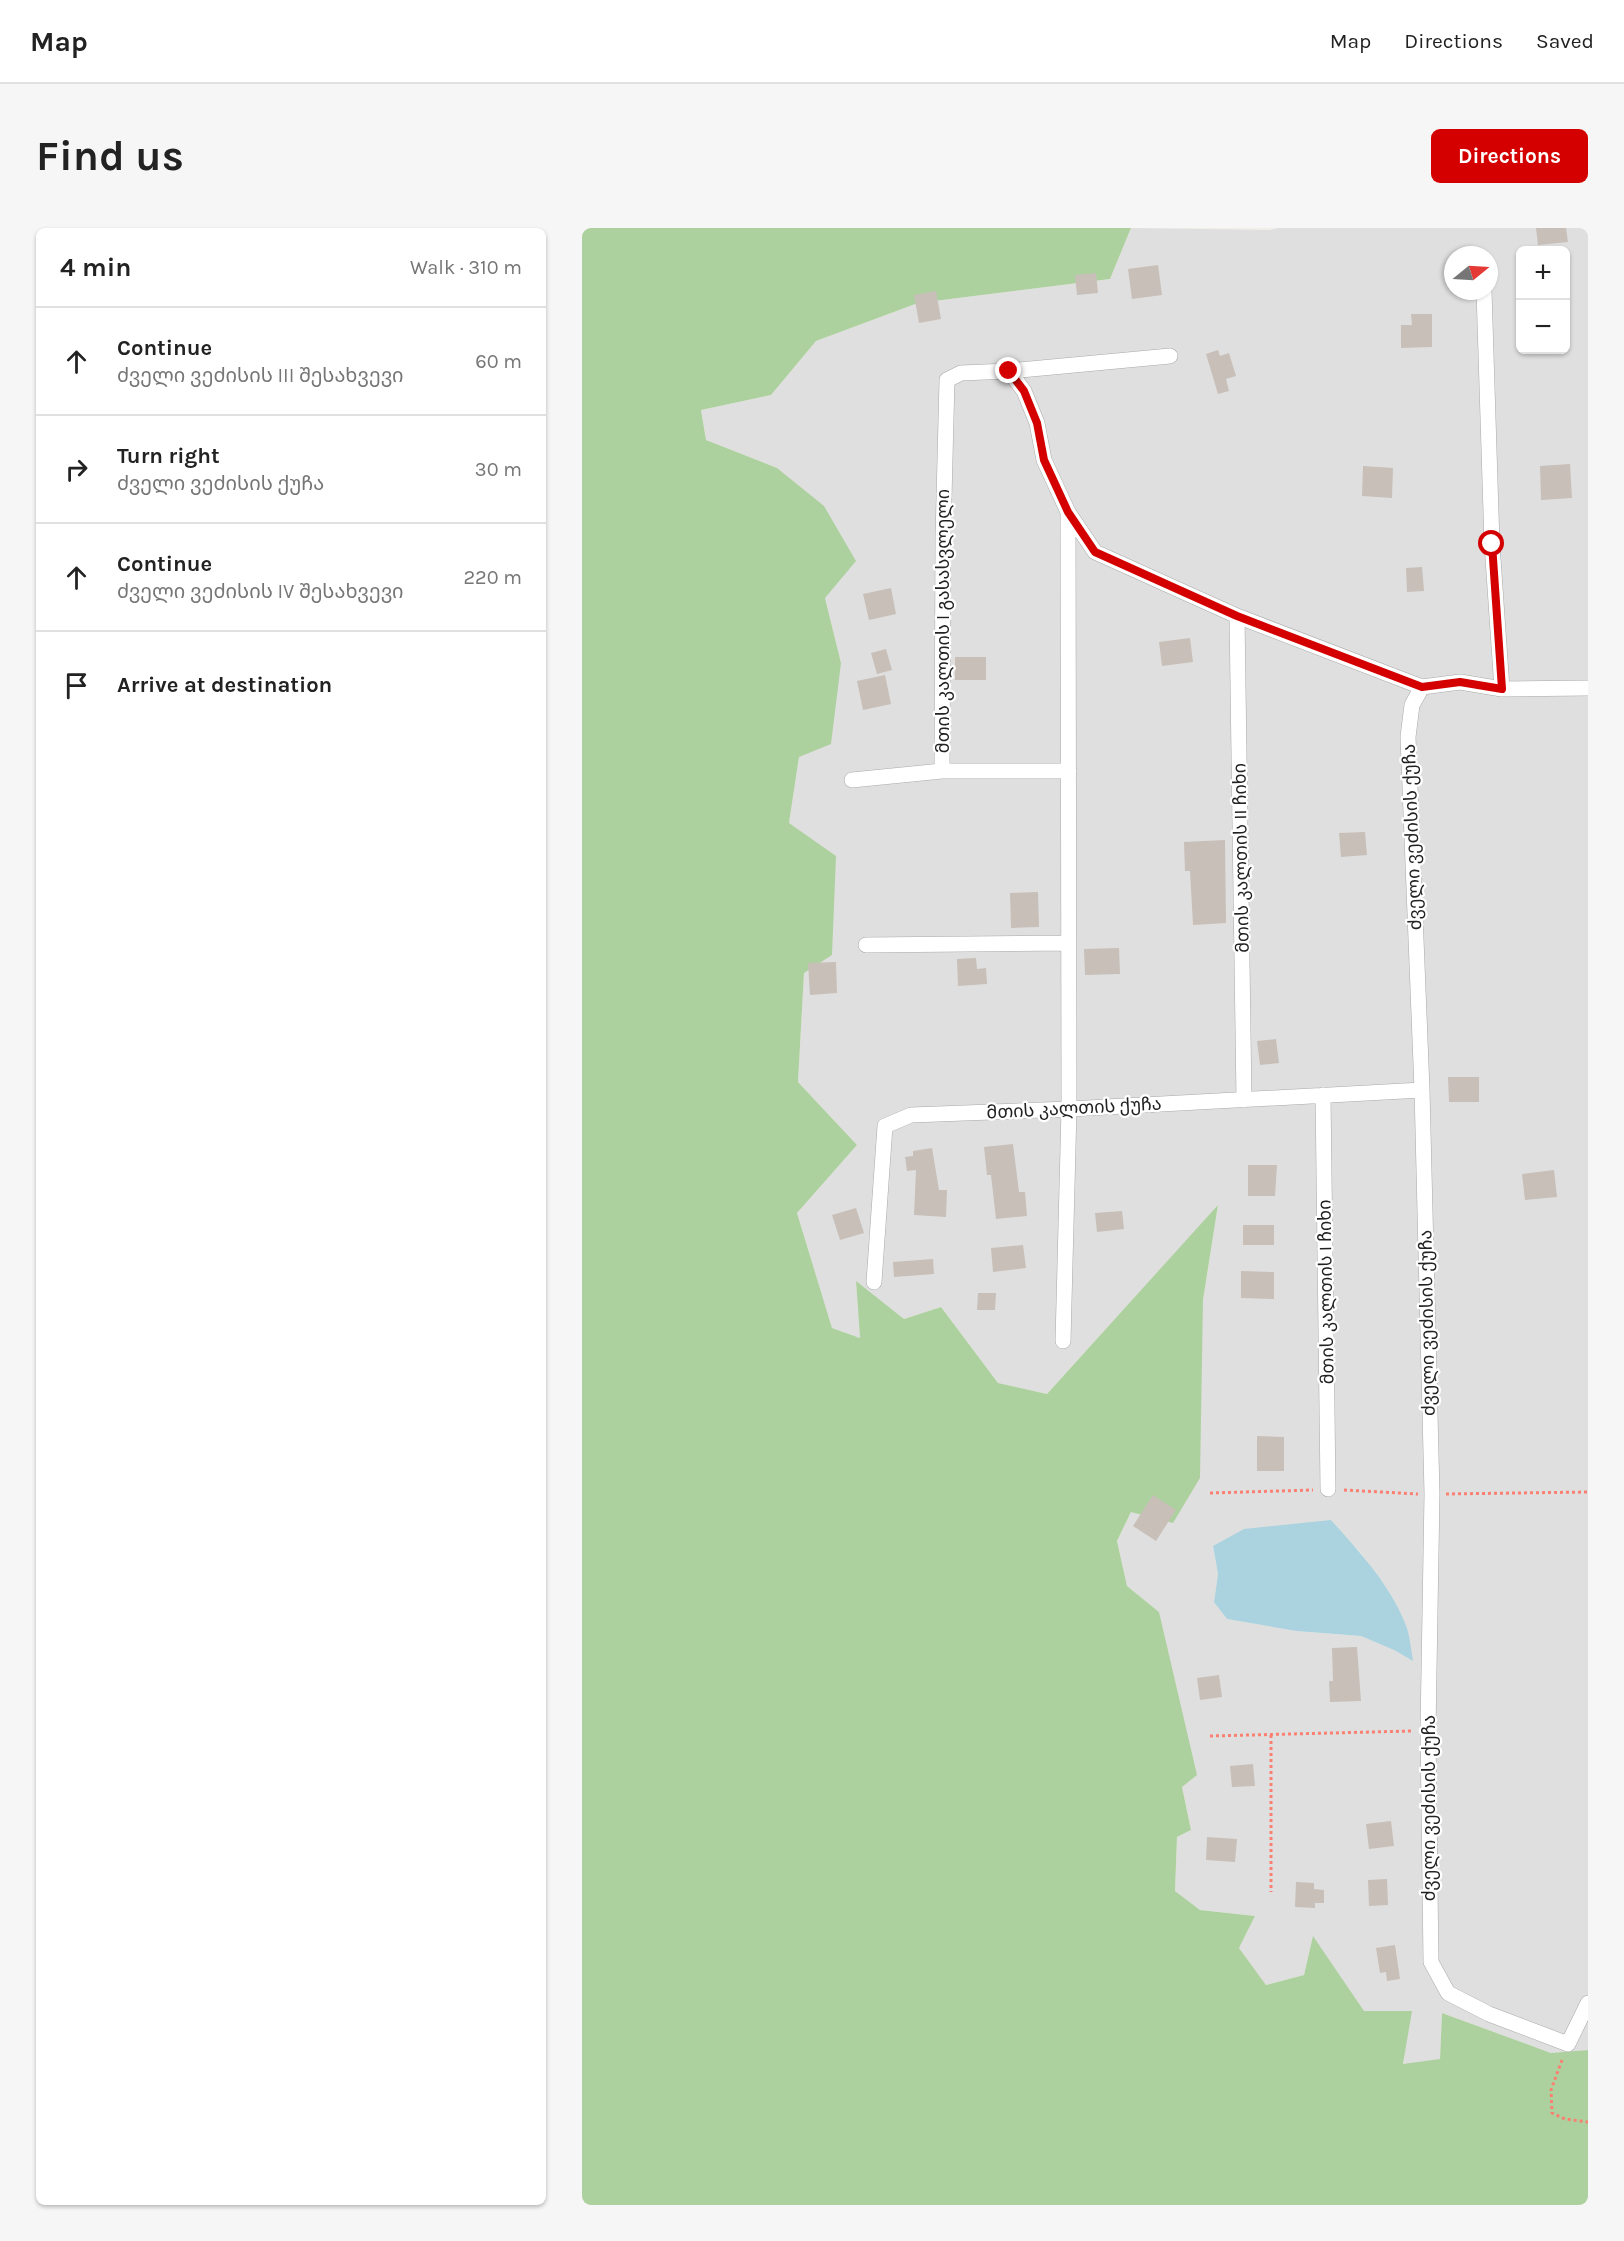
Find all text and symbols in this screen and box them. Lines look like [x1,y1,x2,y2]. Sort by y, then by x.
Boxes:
text: Map [30,25,88,58]
text: Map [1330,29,1371,53]
text: Directions [1404,29,1503,53]
text: Saved [1536,29,1594,53]
button: Directions [1431,129,1588,183]
text: Find us [36,131,184,181]
north arrow [1444,246,1498,300]
map controls [1516,246,1570,354]
button: + [1516,246,1570,300]
text: 4 min [60,252,131,283]
text: Walk · 310 m [410,256,522,279]
button: − [1516,300,1570,354]
text: Continue [117,335,212,361]
icon: ahead [60,345,93,378]
text: 60 m [475,350,522,373]
route end [995,357,1021,383]
text: ძველი ვეძისის III შესახვევი [117,364,404,387]
text: Turn right [117,443,220,469]
icon: right [60,453,93,486]
text: 30 m [475,458,522,481]
text: ძველი ვეძისის ქუჩა [117,472,324,495]
street label: მთის კალთის I გასასვლელი [932,489,954,753]
route start [1478,530,1504,556]
text: Continue [117,551,212,577]
icon: ahead [60,561,93,594]
text: 220 m [463,566,522,589]
text: ძველი ვეძისის IV შესახვევი [117,580,404,603]
icon: arrive [60,669,93,702]
text: Arrive at destination [117,672,332,698]
street label: ძველი ვეძისის ქუჩა [1398,743,1426,931]
street label: მთის კალთის II ჩიხი [1228,763,1254,953]
street label: მთის კალთის ქუჩა [986,1092,1162,1124]
street label: მთის კალთის I ჩიხი [1313,1199,1339,1385]
street label: ძველი ვეძისის ქუჩა [1414,1230,1440,1416]
street label: ძველი ვეძისის ქუჩა [1418,1715,1440,1901]

